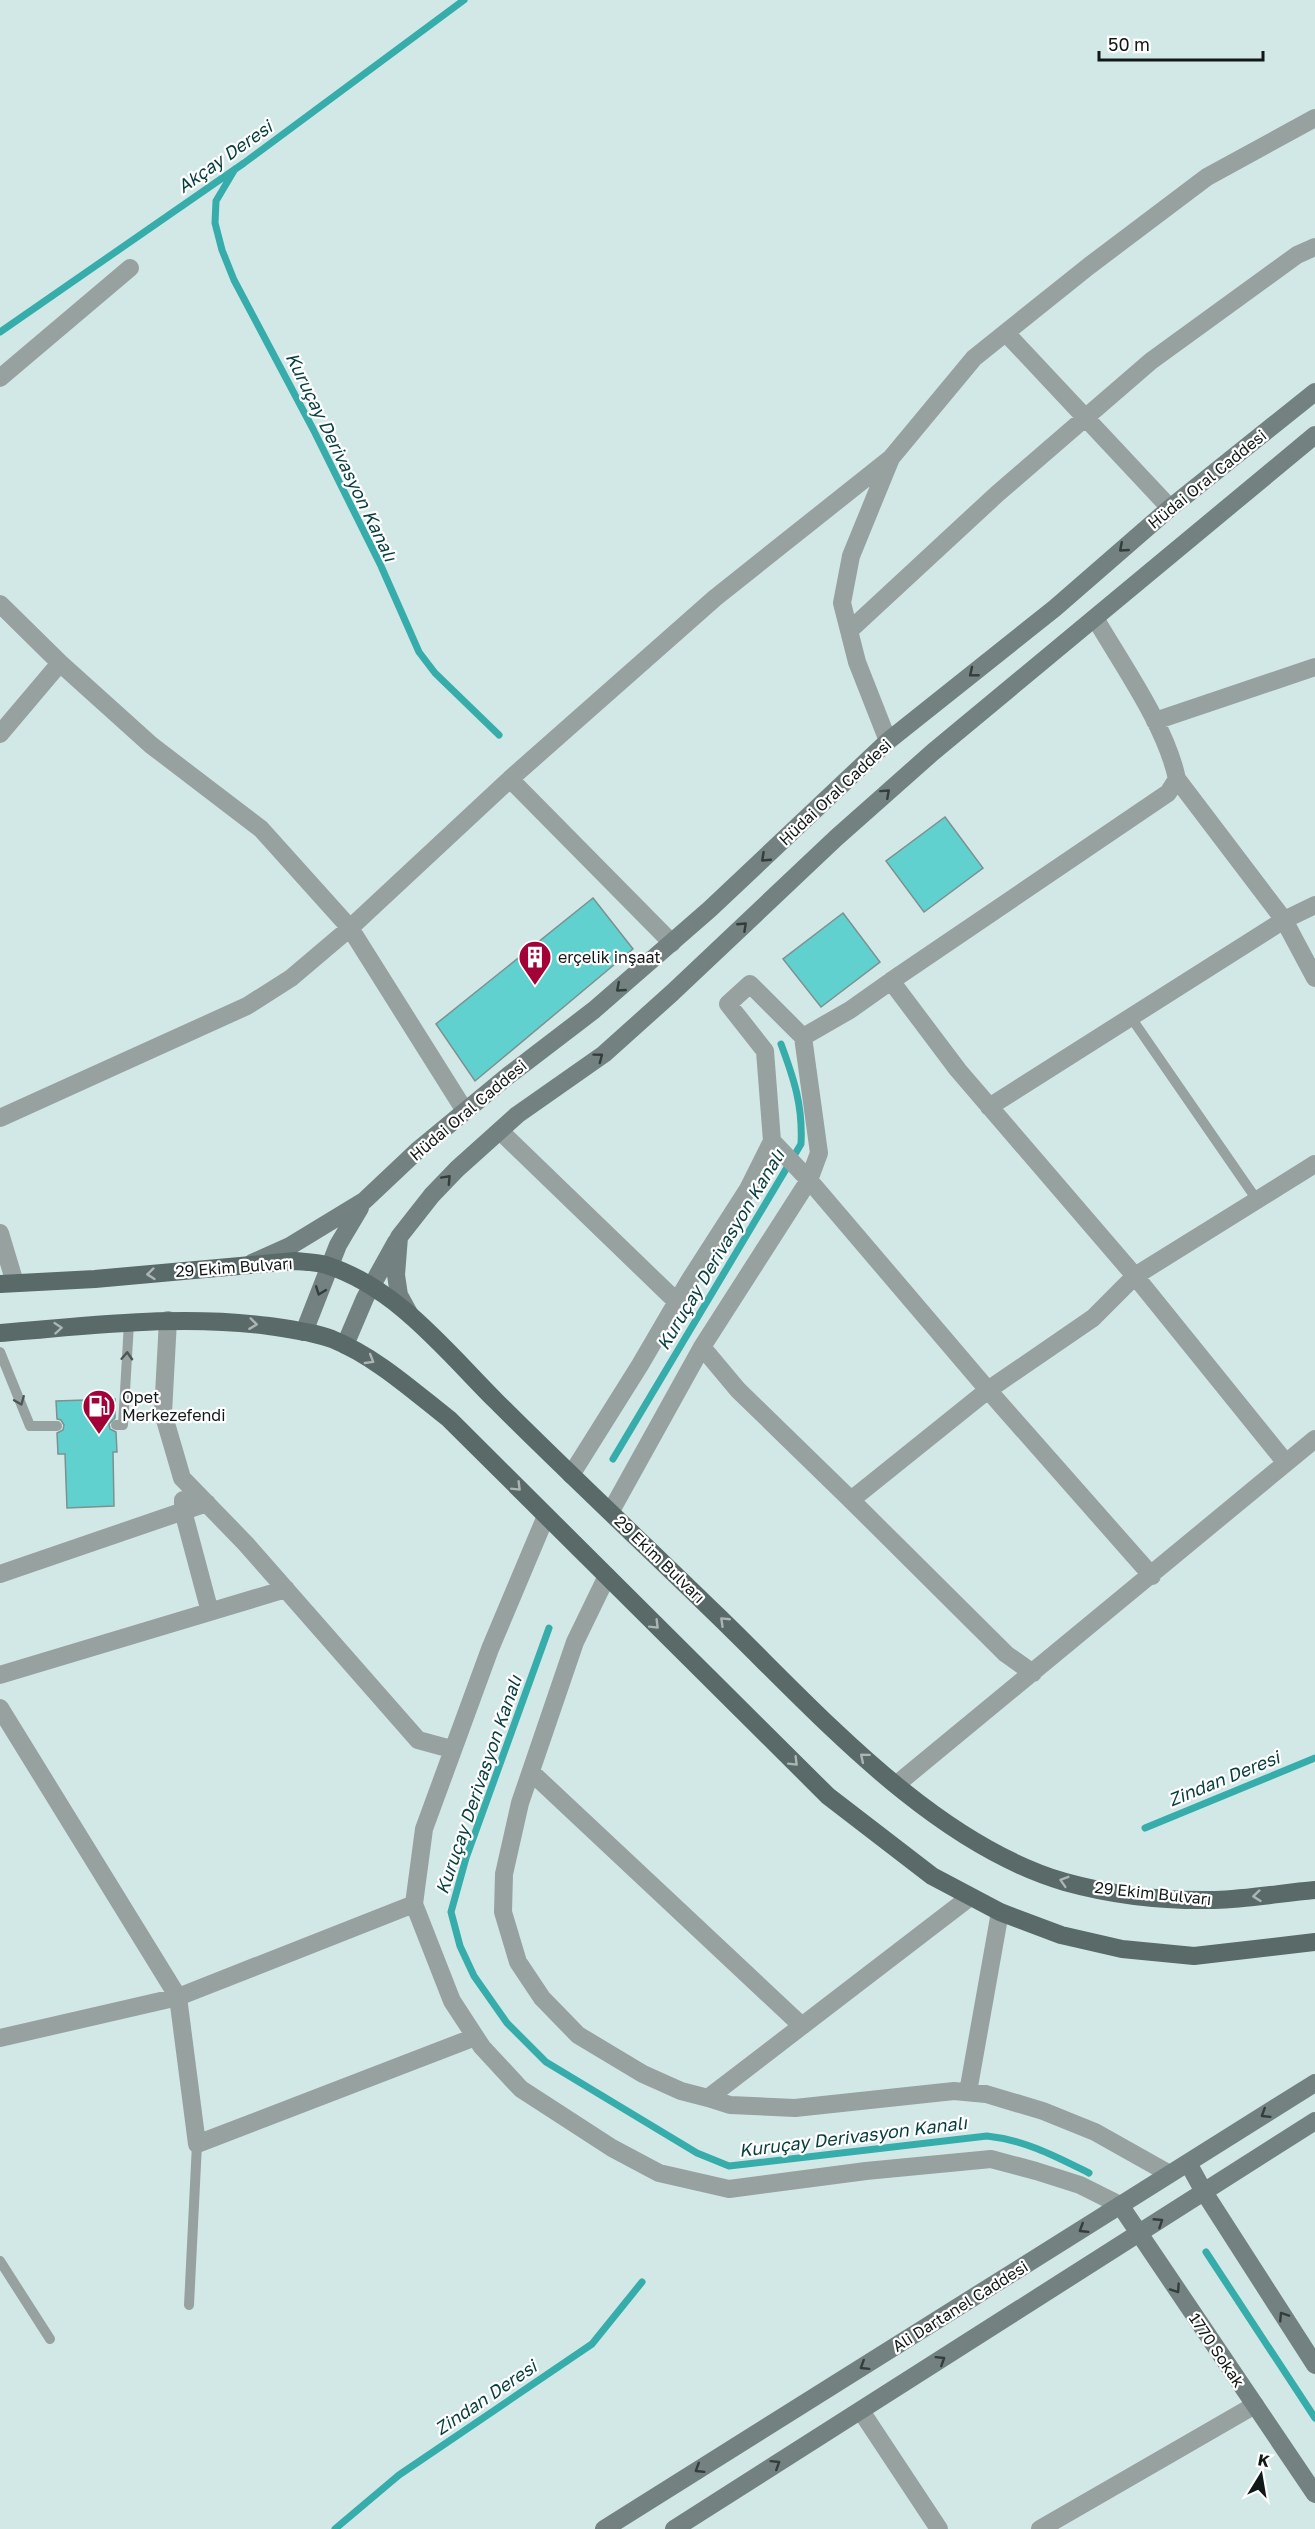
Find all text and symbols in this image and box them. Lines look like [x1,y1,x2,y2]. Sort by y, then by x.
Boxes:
scale bar [1099,24,1262,62]
text: 50 m [1108,33,1150,55]
water label: Akçay Deresi [173,114,278,197]
water label: Kuruçay Derivasyon Kanalı [282,349,403,566]
street label: Hüdai Oral Caddesi [1144,425,1270,533]
one-way arrow [1119,541,1130,552]
one-way arrow [969,666,980,677]
street label: Hüdai Oral Caddesi [775,735,895,849]
one-way arrow [880,789,890,800]
one-way arrow [761,851,771,862]
one-way arrow [736,922,747,933]
building icon: erçelik inşaat [517,939,553,986]
place label: erçelik inşaat [558,947,661,967]
one-way arrow [616,981,626,992]
one-way arrow [593,1053,604,1064]
street label: Hüdai Oral Caddesi [405,1055,531,1165]
water label: Kuruçay Derivasyon Kanalı [652,1144,789,1354]
one-way arrow [440,1175,451,1186]
street label: 29 Ekim Bulvarı [175,1253,293,1281]
one-way arrow [146,1267,156,1280]
one-way arrow [314,1285,327,1296]
one-way arrow [248,1317,257,1330]
one-way arrow [54,1322,63,1335]
one-way arrow [120,1352,133,1361]
one-way arrow [364,1352,374,1364]
place label: Opet Merkezefendi [122,1387,226,1425]
fuel station icon: Opet Merkezefendi [81,1388,117,1435]
one-way arrow [13,1395,25,1406]
one-way arrow [510,1480,521,1491]
street label: 29 Ekim Bulvarı [611,1511,709,1607]
one-way arrow [648,1617,659,1628]
one-way arrow [720,1618,731,1629]
water label: Kuruçay Derivasyon Kanalı [430,1671,526,1897]
water label: Zindan Deresi [1165,1745,1285,1810]
one-way arrow [860,1753,871,1764]
one-way arrow [786,1755,797,1766]
one-way arrow [1059,1876,1070,1888]
street label: 29 Ekim Bulvarı [1094,1877,1212,1909]
one-way arrow [1252,1889,1261,1902]
one-way arrow [1261,2107,1272,2118]
water label: Kuruçay Derivasyon Kanalı [738,2111,969,2161]
one-way arrow [1153,2217,1163,2229]
one-way arrow [1078,2222,1089,2233]
street label: Ali Dartanel Caddesi [889,2256,1031,2356]
one-way arrow [1169,2282,1180,2293]
street label: 1770 Sokak [1185,2309,1249,2391]
one-way arrow [1279,2312,1291,2322]
water label: Zindan Deresi [430,2354,542,2439]
one-way arrow [934,2356,945,2367]
one-way arrow [860,2359,871,2370]
north arrow [1231,2445,1291,2505]
text: K [1256,2449,1272,2471]
one-way arrow [770,2460,780,2472]
one-way arrow [695,2462,705,2474]

